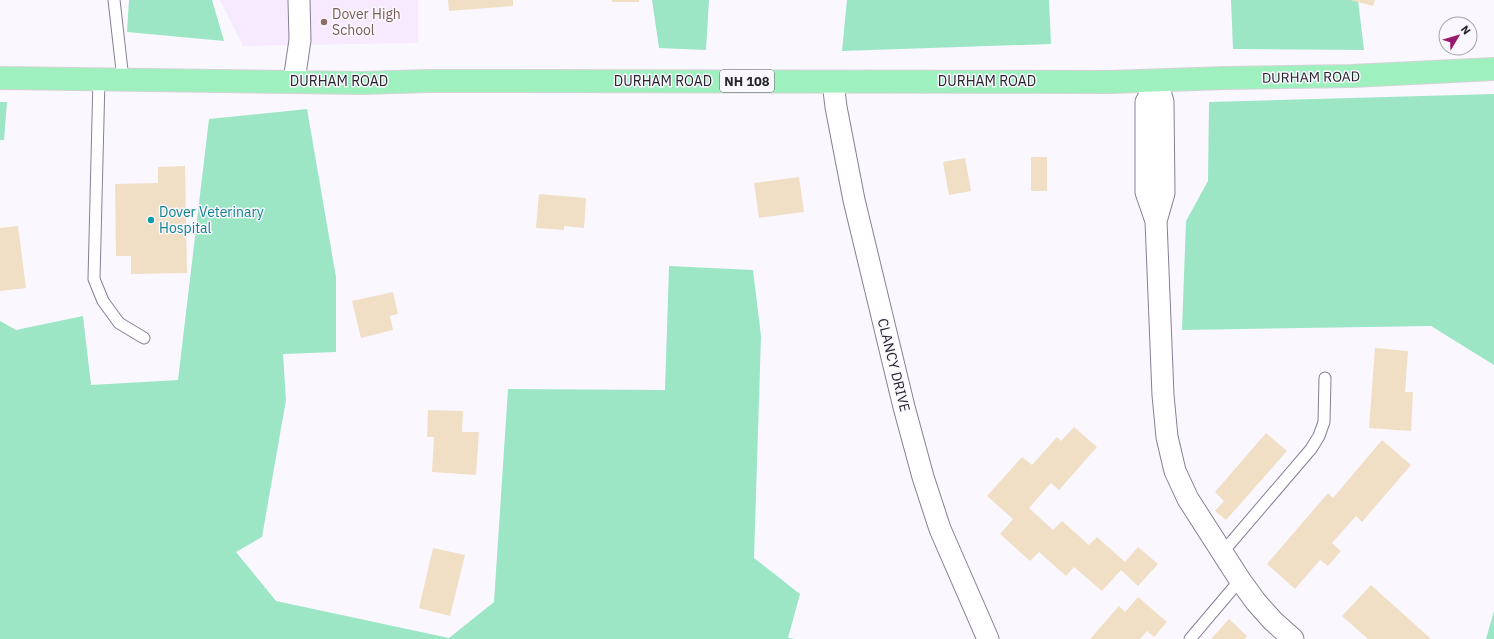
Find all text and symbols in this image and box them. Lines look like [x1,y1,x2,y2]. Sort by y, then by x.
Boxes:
place label: Dover High School [332,5,401,39]
north arrow [1438,16,1478,56]
marker: Dover High School [319,17,329,27]
text: N [1458,22,1474,37]
street label: DURHAM ROAD [1262,67,1360,87]
road number: NH 108 [720,70,774,92]
street label: DURHAM ROAD [290,72,388,90]
street label: DURHAM ROAD [614,72,712,90]
street label: DURHAM ROAD [938,72,1036,90]
place label: Dover Veterinary Hospital [159,203,264,237]
marker: Dover Veterinary Hospital [146,215,156,225]
street label: CLANCY DRIVE [874,316,914,414]

